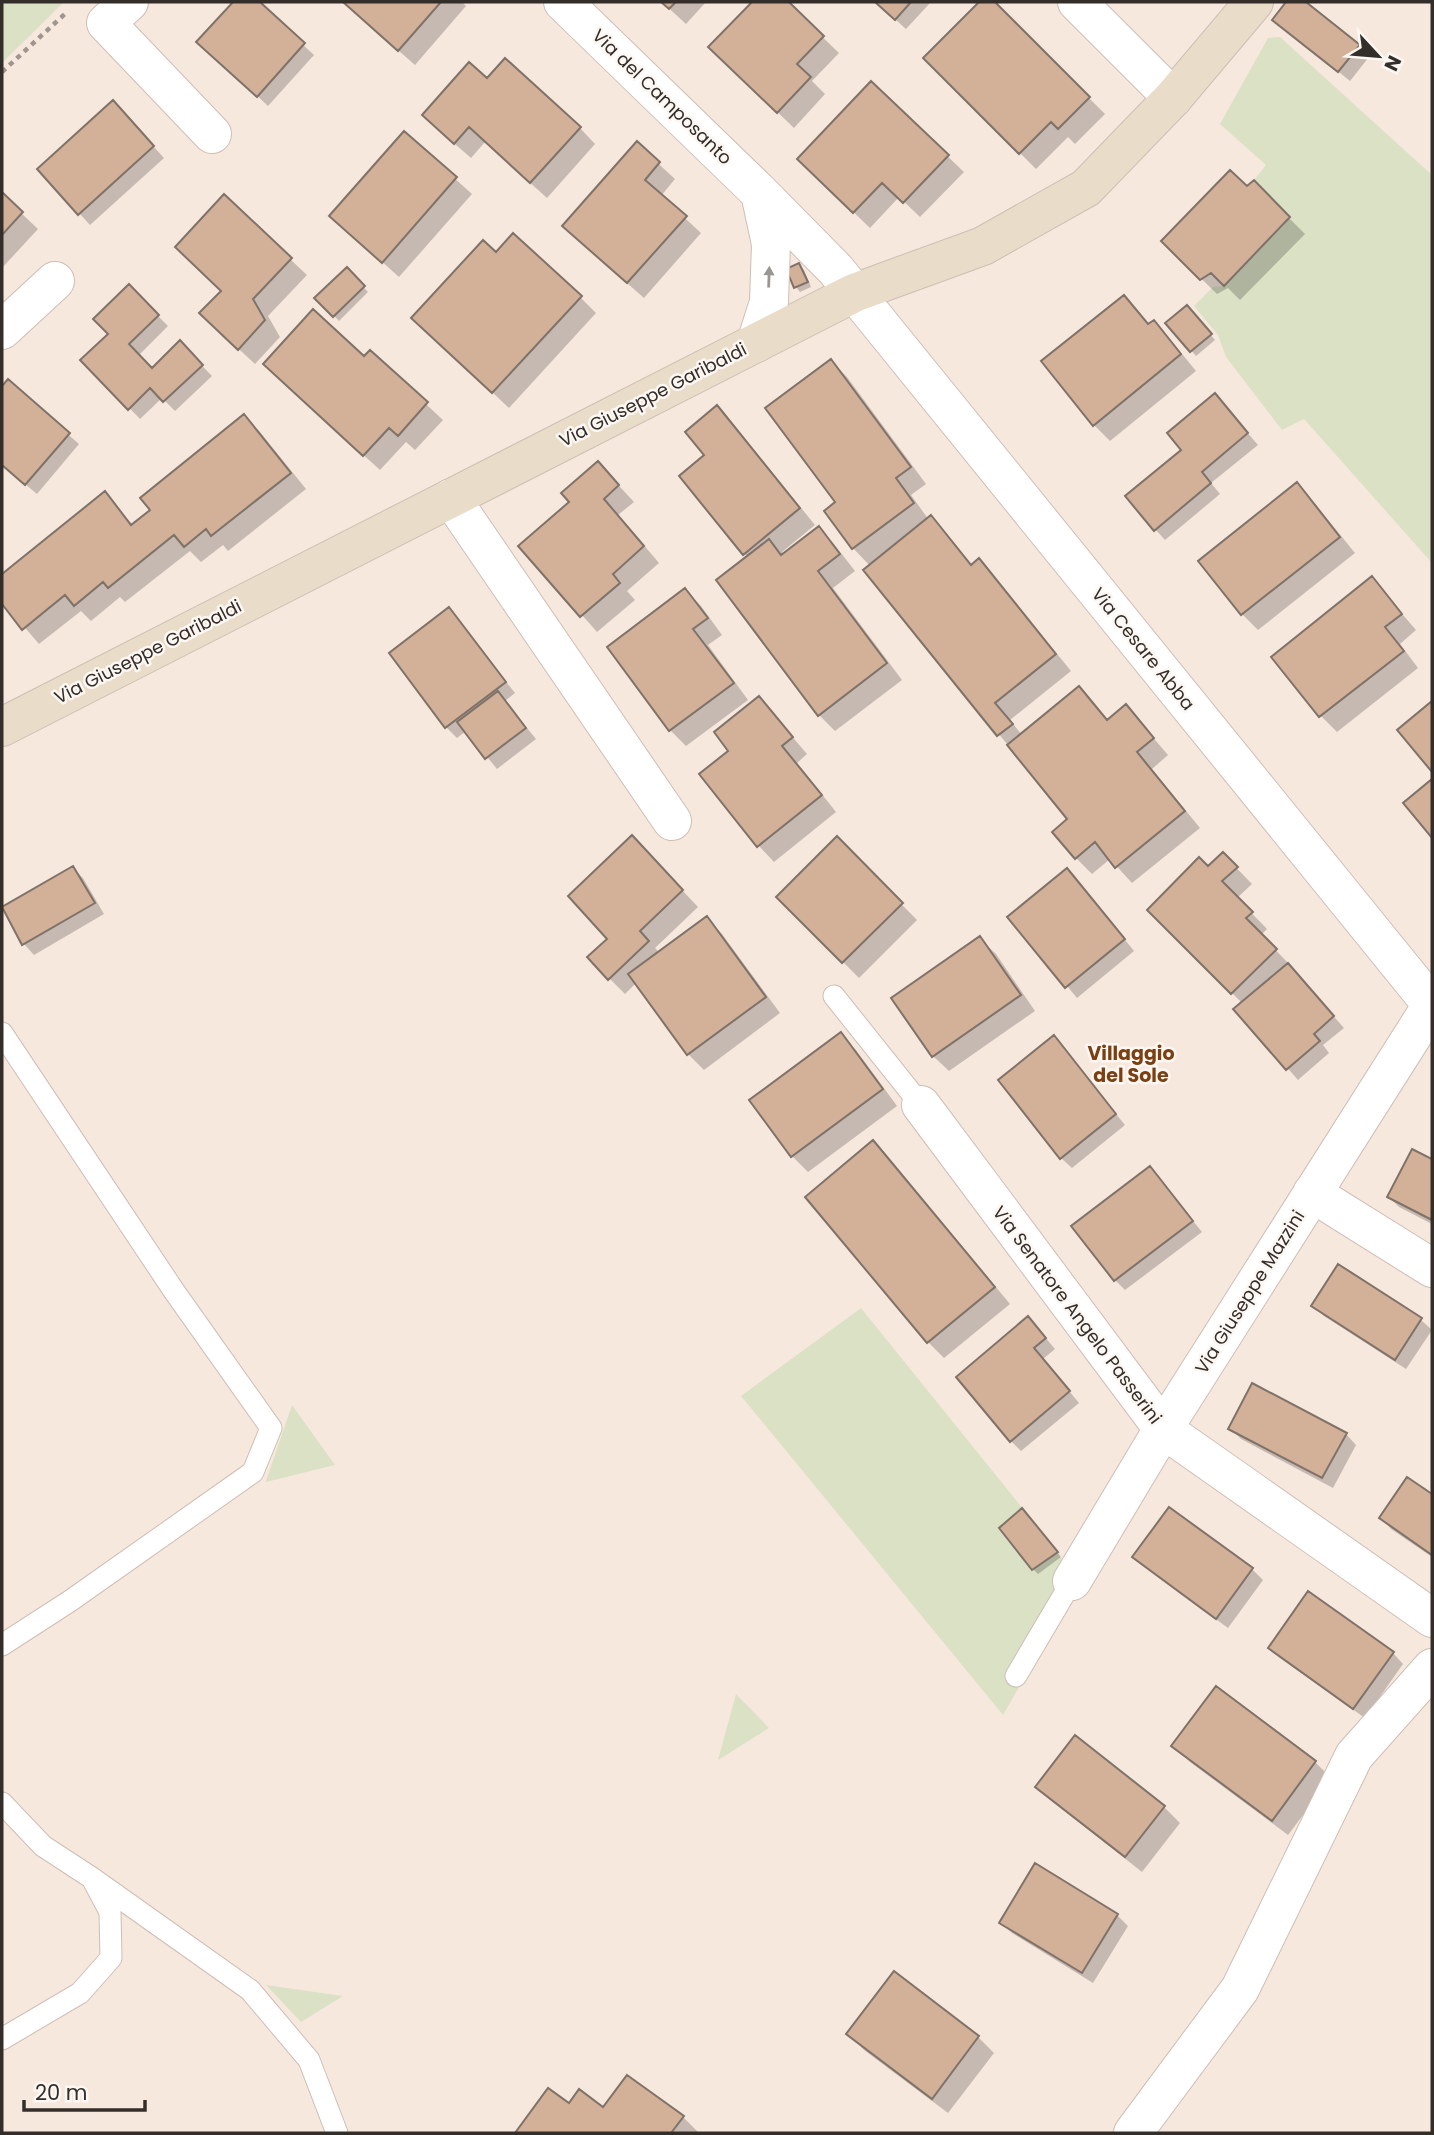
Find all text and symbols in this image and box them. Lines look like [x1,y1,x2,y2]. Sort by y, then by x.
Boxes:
north arrow [1343,21,1413,91]
street label: Via del Camposanto [587,23,738,170]
text: N [1378,51,1408,76]
one-way arrow [764,265,775,287]
street label: Via Giuseppe Garibaldi [555,336,751,453]
street label: Via Cesare Abba [1086,582,1201,715]
street label: Via Giuseppe Garibaldi [50,593,246,710]
district label: Villaggio del Sole [1087,1040,1175,1089]
street label: Via Senatore Angelo Passerini [987,1201,1168,1429]
street label: Via Giuseppe Mazzini [1189,1205,1310,1378]
scale bar [24,2068,145,2112]
text: 20 m [35,2078,88,2107]

